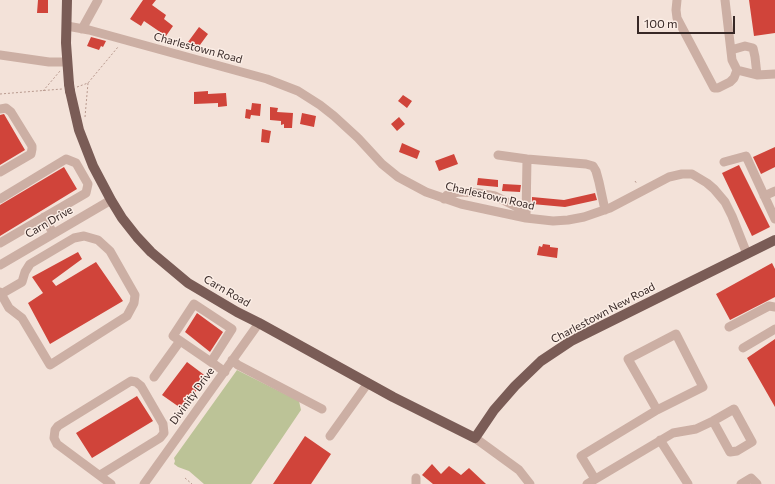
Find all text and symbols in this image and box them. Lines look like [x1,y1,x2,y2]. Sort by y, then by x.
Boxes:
scale bar [639,8,737,34]
text: 100 m [644,16,678,30]
street label: Charlestown Road [152,30,244,66]
street label: Charlestown Road [444,179,536,213]
street label: Carn Drive [23,203,75,241]
street label: Carn Road [201,272,253,310]
street label: Charlestown New Road [549,280,657,346]
street label: Divinity Drive [167,365,217,427]

